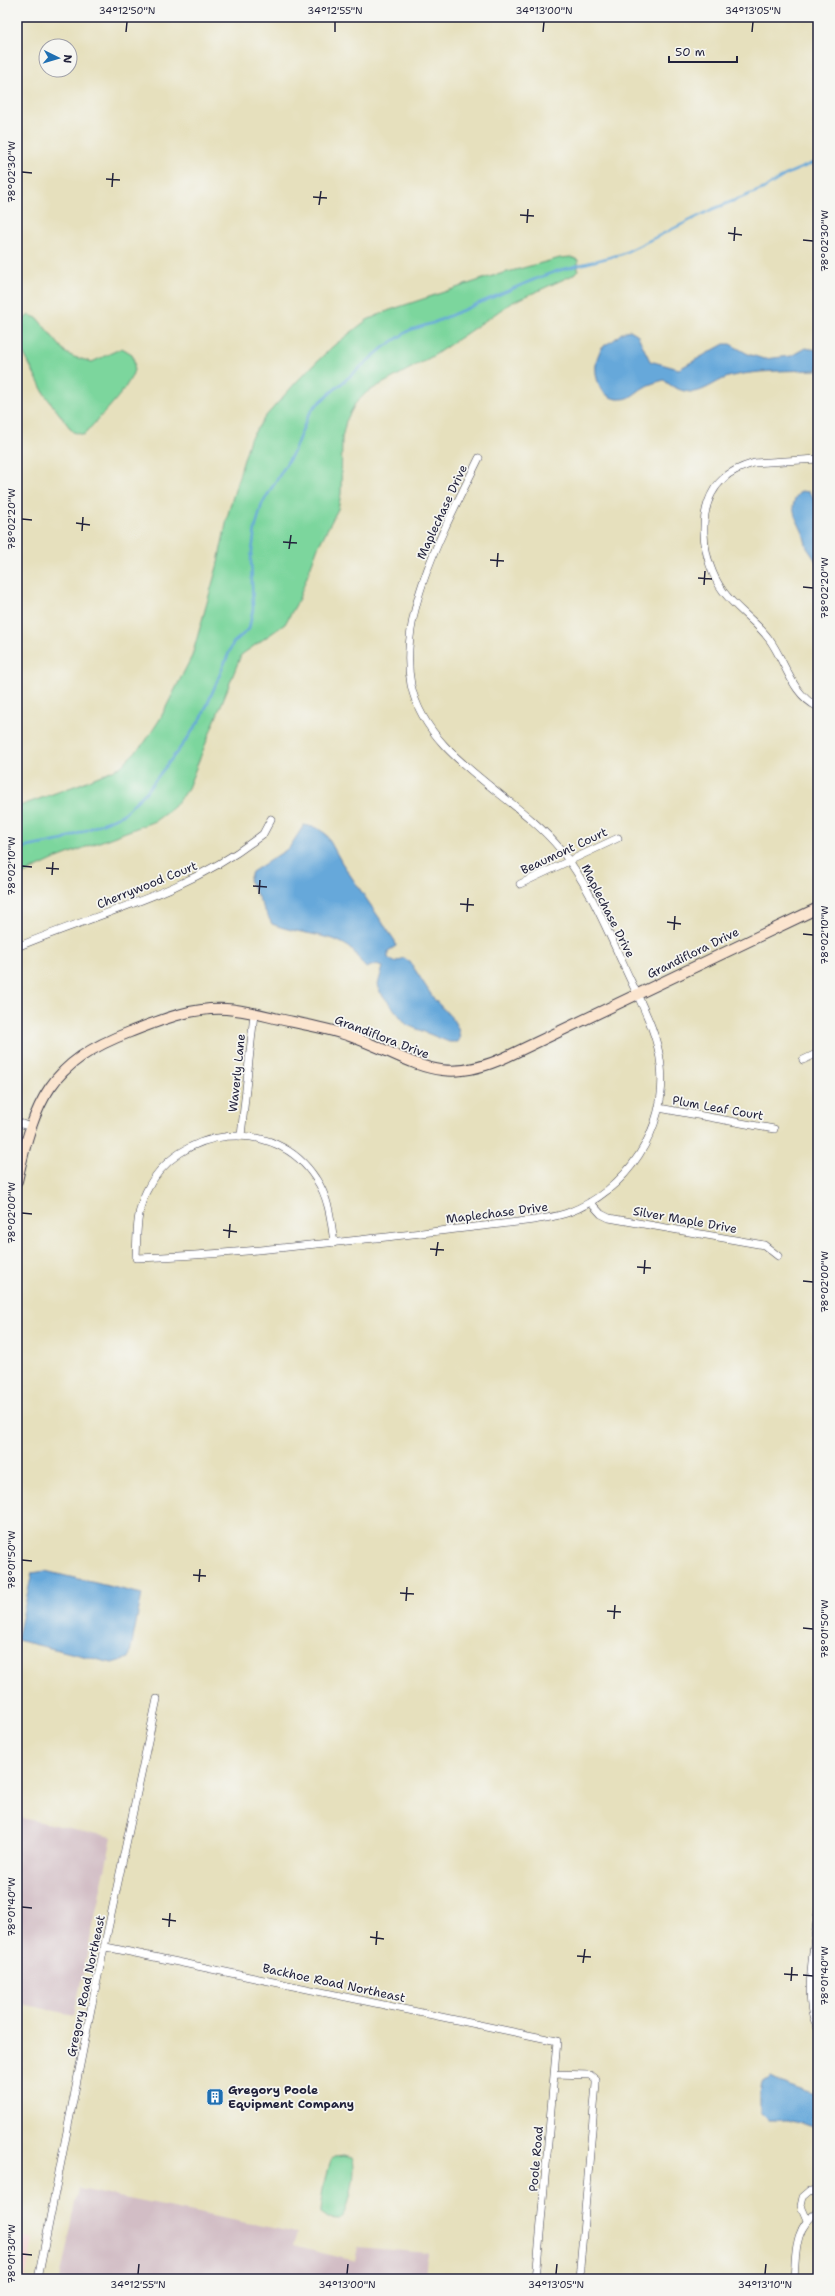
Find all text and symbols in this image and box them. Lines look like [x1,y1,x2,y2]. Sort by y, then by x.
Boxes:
text: 34°12'50"N [99,4,155,17]
text: 34°12'55"N [307,4,363,17]
text: 34°13'00"N [515,4,573,17]
text: 34°13'05"N [725,4,781,17]
north arrow [38,38,78,78]
scale bar [669,38,737,64]
text: 50 m [675,44,705,60]
text: N [60,54,75,64]
text: 78°02'30"W [5,141,18,203]
text: 78°02'30"W [818,210,831,272]
street label: Maplechase Drive [413,462,471,562]
text: 78°02'20"W [5,488,18,550]
text: 78°02'20"W [818,557,831,619]
street label: Beaumont Court [518,824,610,878]
text: 78°02'10"W [5,836,18,896]
street label: Cherrywood Court [94,858,200,912]
street label: Maplechase Drive [578,862,639,961]
text: 78°02'10"W [818,905,831,965]
street label: Grandiflora Drive [644,924,742,982]
street label: Grandiflora Drive [332,1012,432,1063]
street label: Waverly Lane [225,1033,249,1113]
street label: Plum Leaf Court [671,1092,765,1124]
text: 78°02'00"W [5,1182,18,1244]
street label: Maplechase Drive [445,1199,549,1227]
street label: Silver Maple Drive [632,1203,739,1237]
text: 78°02'00"W [818,1251,831,1313]
text: 78°01'50"W [5,1530,18,1590]
text: 78°01'50"W [818,1599,831,1659]
text: 78°01'40"W [5,1877,18,1937]
street label: Gregory Road Northeast [63,1914,109,2058]
text: 78°01'40"W [818,1946,831,2006]
street label: Backhoe Road Northeast [261,1960,407,2006]
place label: Gregory Poole Equipment Company [228,2082,354,2112]
building icon: Gregory Poole Equipment Company [205,2087,225,2107]
street label: Poole Road [525,2125,547,2192]
text: 78°01'30"W [5,2224,18,2284]
text: 34°12'55"N [110,2278,166,2291]
text: 34°13'00"N [318,2278,376,2291]
text: 34°13'05"N [528,2278,584,2291]
text: 34°13'10"N [738,2278,792,2291]

